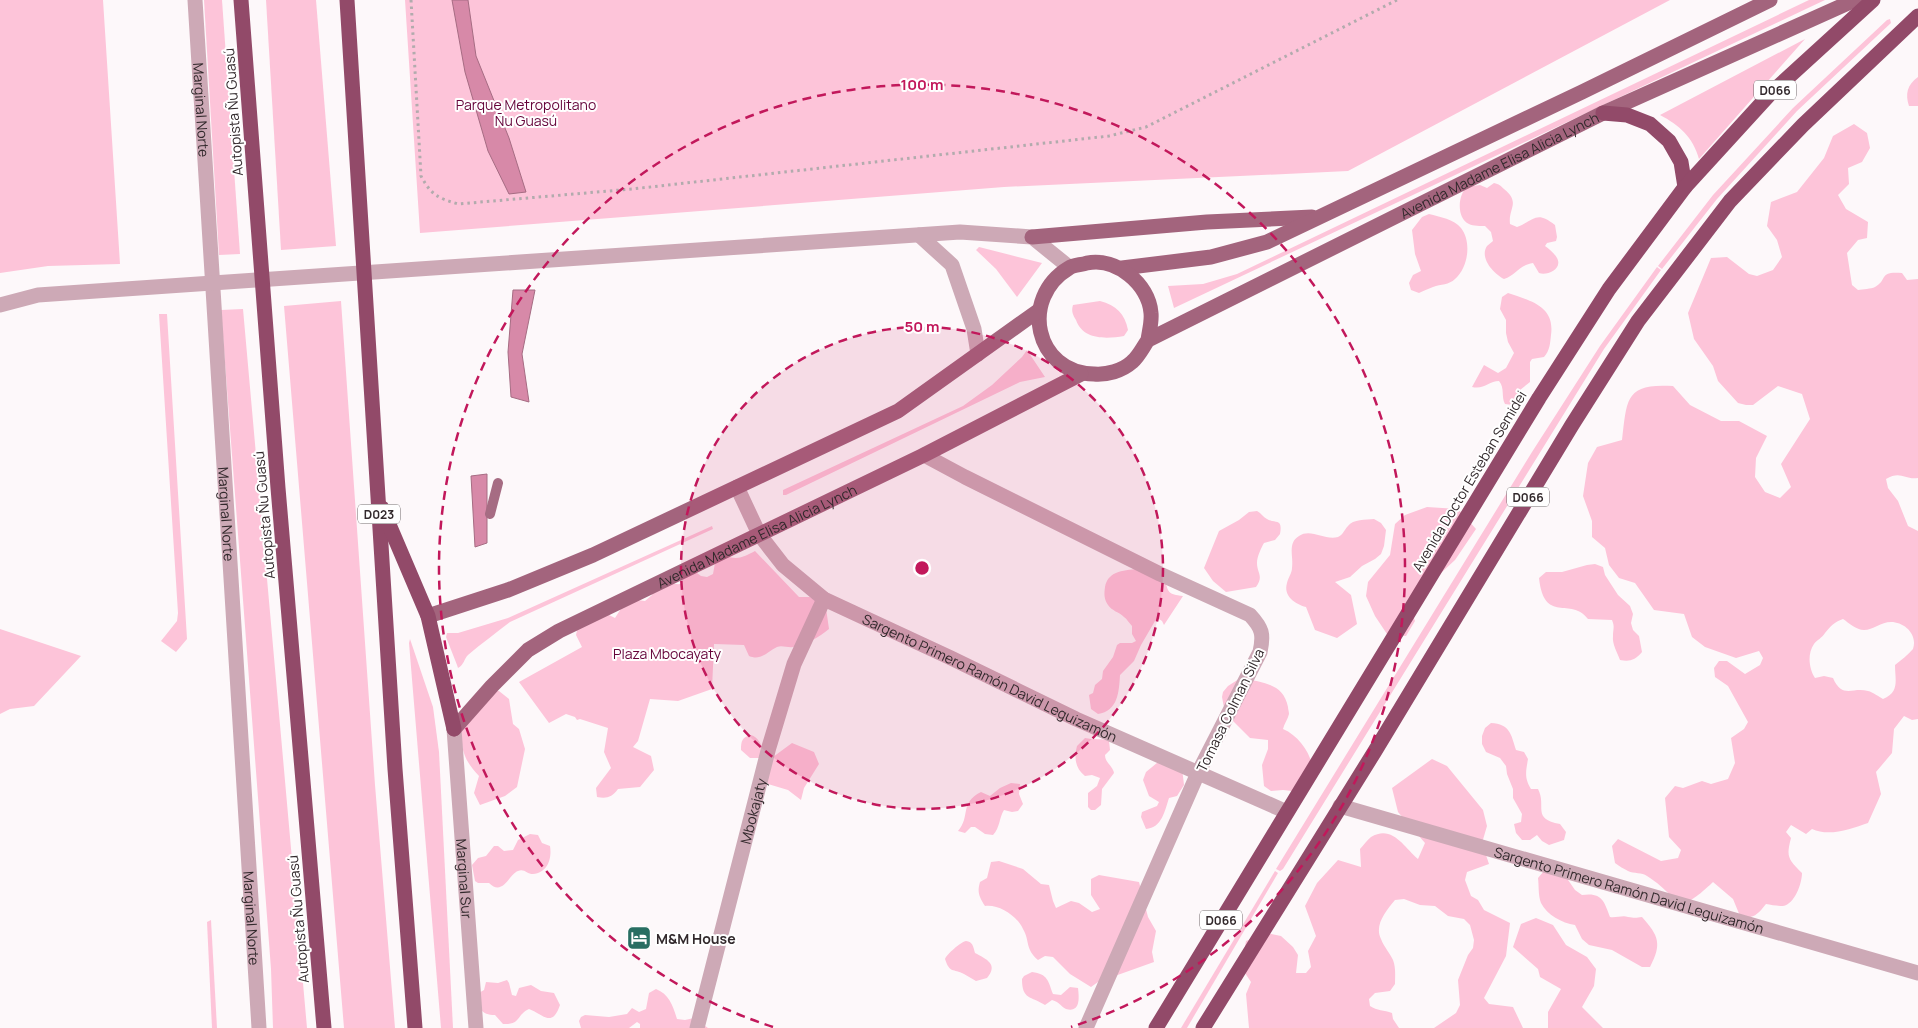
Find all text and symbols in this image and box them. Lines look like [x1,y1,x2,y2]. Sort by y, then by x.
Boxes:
street label: Autopista Ñu Guasú [219,47,247,177]
street label: Marginal Norte [189,62,214,158]
text: 100 m [901,74,943,95]
road number: D066 [1754,80,1796,100]
park label: Parque Metropolitano Ñu Guasú [456,95,596,130]
street label: Avenida Madame Elisa Alicia Lynch [1397,107,1602,222]
text: 50 m [904,316,940,337]
street label: Avenida Doctor Esteban Semidei [1407,387,1531,575]
street label: Autopista Ñu Guasú [249,450,279,580]
street label: Marginal Norte [215,466,239,562]
street label: Avenida Madame Elisa Alicia Lynch [654,479,860,592]
road number: D066 [1507,488,1549,507]
road number: D023 [358,504,400,524]
centre of rings [913,559,931,577]
street label: Sargento Primero Ramón David Leguizamón [860,609,1120,746]
park label: Plaza Mbocayaty [613,644,722,663]
street label: Tomasa Colman Silva [1192,645,1268,775]
street label: Mbokajaty [735,776,770,846]
street label: Marginal Sur [453,838,477,919]
street label: Sargento Primero Ramón David Leguizamón [1492,842,1766,938]
street label: Autopista Ñu Guasú [283,854,313,984]
street label: Marginal Norte [240,870,265,966]
road number: D066 [1200,910,1242,930]
hotel icon: M&M House [626,925,652,951]
place label: M&M House [656,929,736,948]

